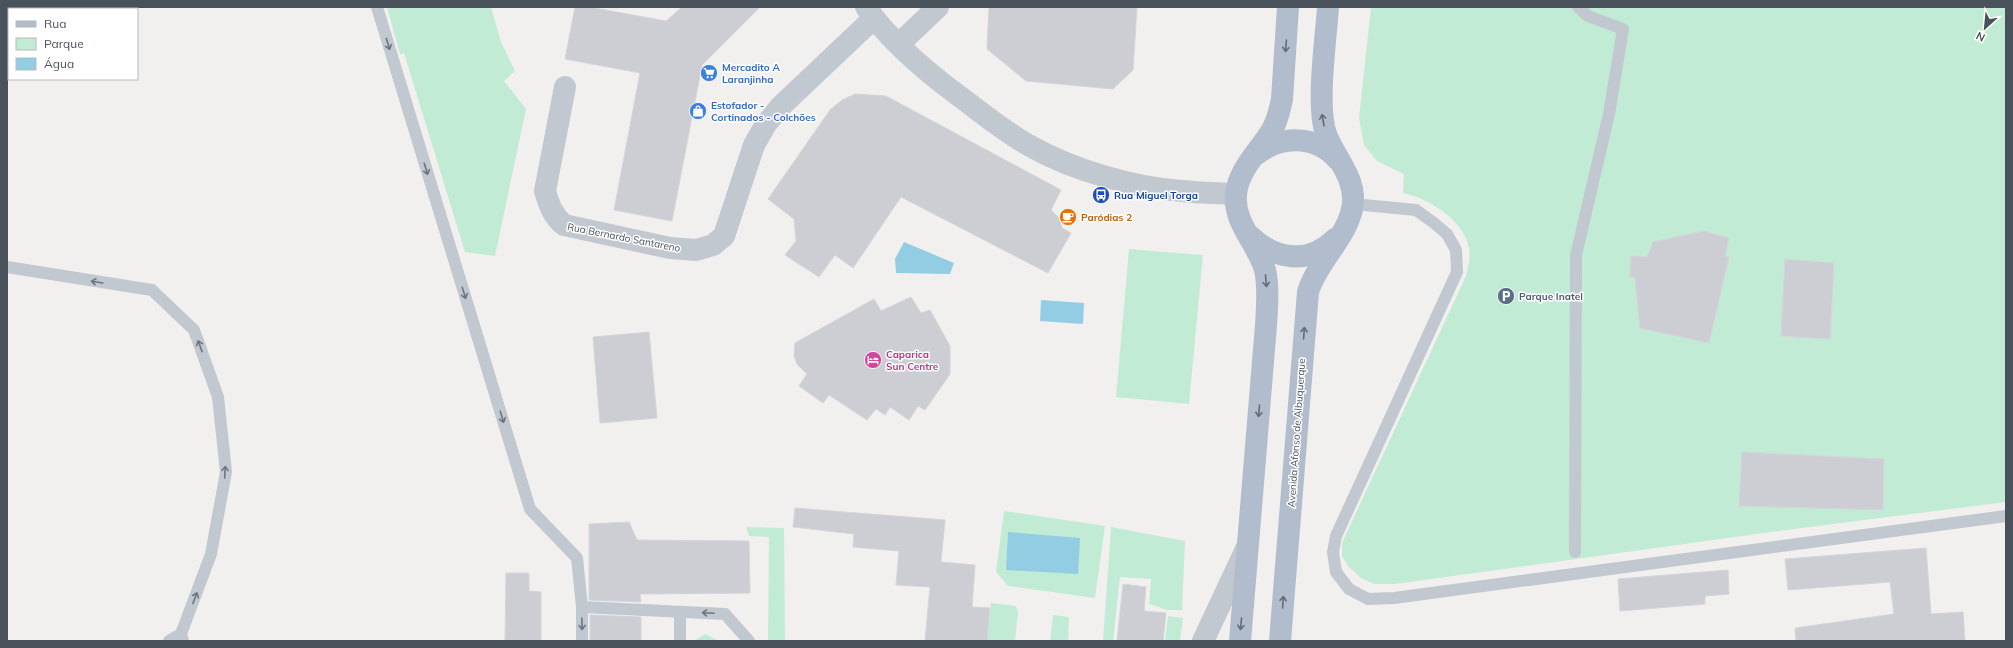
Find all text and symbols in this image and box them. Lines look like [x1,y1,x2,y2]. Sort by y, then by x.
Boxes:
legend [8,8,138,80]
north arrow [1965,8,2005,48]
text: Rua [44,16,66,31]
text: N [1974,29,1987,45]
text: Parque [44,36,84,51]
one-way arrow [385,38,392,51]
one-way arrow [1282,39,1289,52]
text: Água [44,56,74,71]
place label: Mercadito A Laranjinha [722,61,780,86]
supermarket icon: Mercadito A Laranjinha [699,63,719,83]
place label: Estofador - Cortinados - Colchões [711,99,816,124]
shop icon: Estofador - Cortinados - Colchões [688,101,708,121]
one-way arrow [1319,114,1327,127]
one-way arrow [423,162,430,175]
bus stop icon: Rua Miguel Torga [1091,185,1111,205]
place label: Rua Miguel Torga [1114,189,1198,202]
cafe icon: Paródias 2 [1058,207,1078,227]
place label: Paródias 2 [1081,211,1132,224]
street label: Rua Bernardo Santareno [566,220,682,255]
one-way arrow [1263,274,1270,287]
one-way arrow [91,278,104,286]
one-way arrow [461,286,468,299]
parking icon: Parque Inatel [1496,286,1516,306]
place label: Parque Inatel [1519,290,1583,303]
one-way arrow [1300,327,1308,340]
one-way arrow [195,340,203,352]
place label: Caparica Sun Centre [886,348,939,373]
hotel icon: Caparica Sun Centre [863,350,883,370]
street label: Avenida Afonso de Albuquerque [1285,358,1308,508]
one-way arrow [1255,404,1263,417]
one-way arrow [499,411,506,424]
one-way arrow [221,466,229,479]
one-way arrow [191,592,199,604]
one-way arrow [1280,596,1287,609]
one-way arrow [702,610,715,617]
one-way arrow [578,617,586,630]
one-way arrow [1237,617,1244,630]

